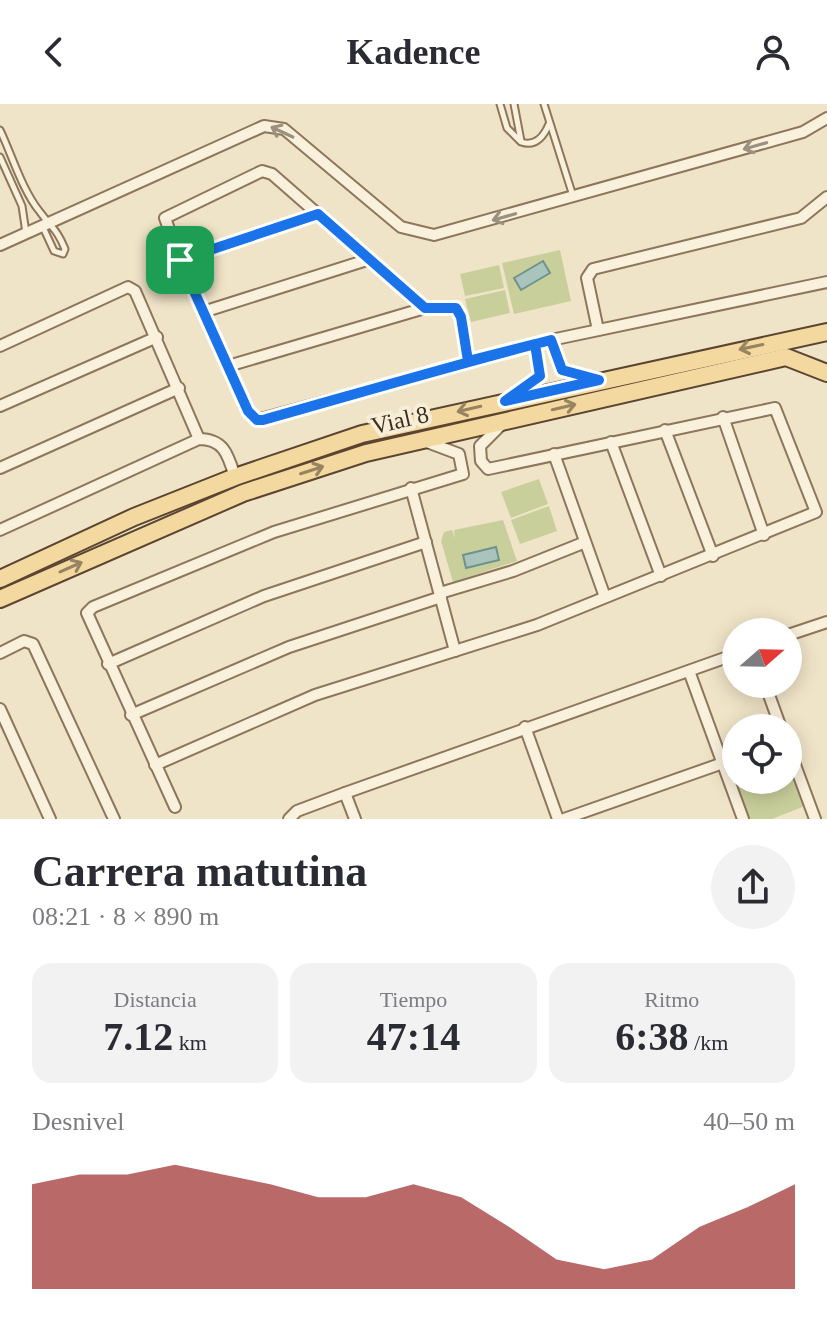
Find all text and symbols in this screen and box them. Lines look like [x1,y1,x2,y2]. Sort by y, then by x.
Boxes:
icon: back [32,30,76,74]
icon: person [751,30,795,74]
text: Kadence [347,32,480,72]
one-way arrow [271,124,295,139]
one-way arrow [742,139,768,154]
one-way arrow [492,210,518,225]
pin [146,226,214,294]
icon: arrive [158,238,202,282]
one-way arrow [738,340,764,355]
one-way arrow [551,399,577,414]
street label: Vial 8 [369,401,431,439]
one-way arrow [457,402,483,417]
one-way arrow [300,462,325,477]
one-way arrow [58,558,83,573]
north arrow [722,618,802,698]
map controls [722,618,802,794]
button: locate [722,714,802,794]
button: share [711,845,795,929]
text: Carrera matutina [32,847,367,896]
text: 08:21 · 8 × 890 m [32,902,219,931]
text: Distancia [114,987,197,1012]
text: Tiempo [380,987,447,1012]
text: Ritmo [644,987,699,1012]
text: 7.12 [103,1014,173,1059]
text: 47:14 [367,1014,460,1059]
text: 6:38 [615,1014,689,1059]
text: km [173,1030,207,1055]
text: /km [689,1030,728,1055]
text: Desnivel [32,1107,124,1136]
text: 40–50 m [703,1107,795,1136]

